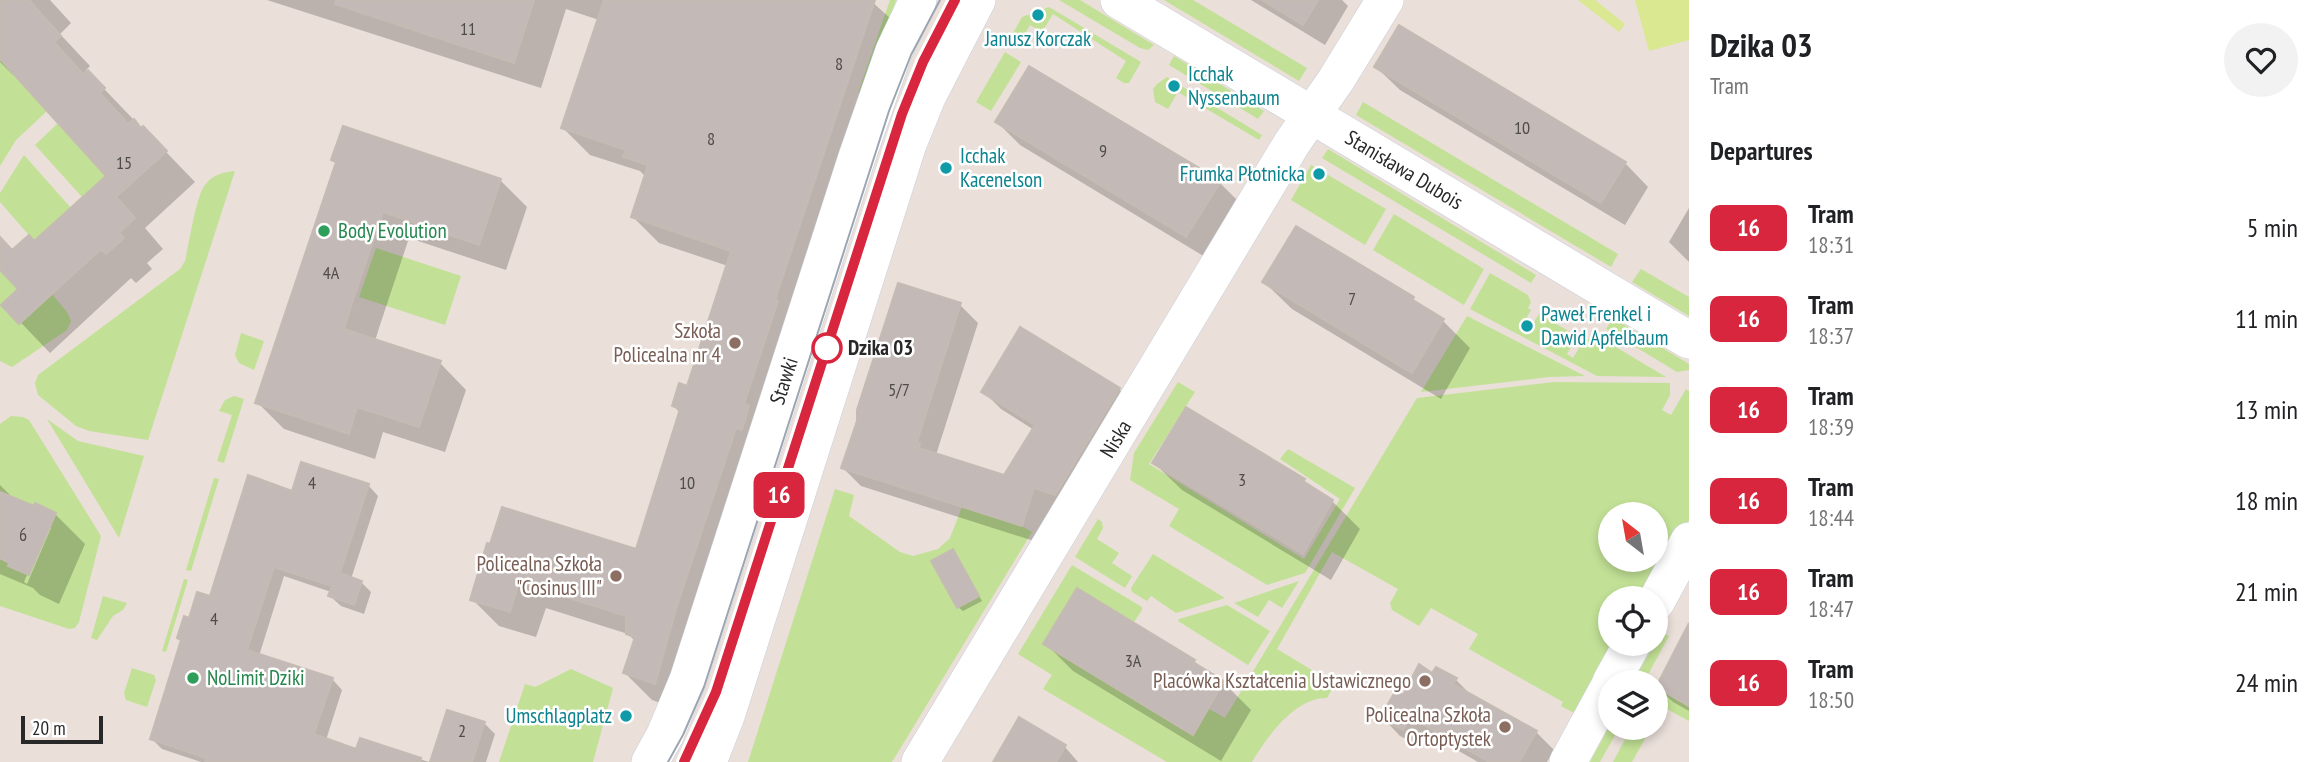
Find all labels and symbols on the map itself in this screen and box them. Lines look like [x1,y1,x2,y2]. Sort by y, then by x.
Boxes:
marker: Janusz Korczak [1030,7,1046,23]
house number: 11 [460,17,476,40]
place label: Janusz Korczak [984,25,1091,52]
house number: 8 [835,52,843,75]
place label: Icchak Nyssenbaum [1188,60,1280,111]
marker: Icchak Nyssenbaum [1166,78,1182,94]
house number: 10 [1514,116,1530,139]
street label: Stanisława Dubois [1340,124,1468,215]
house number: 8 [707,127,715,150]
house number: 9 [1099,139,1107,162]
place label: Icchak Kacenelson [960,142,1042,193]
house number: 15 [116,151,132,174]
marker: Icchak Kacenelson [938,160,954,176]
place label: Frumka Płotnicka [1180,160,1305,187]
marker: Frumka Płotnicka [1311,166,1327,182]
place label: Body Evolution [338,217,447,244]
marker: Body Evolution [316,223,332,239]
house number: 4A [323,261,340,284]
house number: 7 [1348,287,1356,310]
place label: Paweł Frenkel i Dawid Apfelbaum [1541,300,1668,351]
place label: Szkoła Policealna nr 4 [614,317,722,368]
marker: Paweł Frenkel i Dawid Apfelbaum [1519,318,1535,334]
marker: Dzika 03 [812,333,842,363]
place label: Dzika 03 [848,334,913,361]
marker: Szkoła Policealna nr 4 [727,335,743,351]
street label: Stawki [763,354,804,408]
house number: 5/7 [888,378,910,401]
street label: Niska [1094,415,1137,463]
house number: 3 [1238,468,1246,491]
house number: 4 [308,471,316,494]
house number: 10 [679,471,695,494]
line badge: 16 [748,472,810,518]
north arrow [1598,502,1668,572]
house number: 6 [19,523,27,546]
place label: Policealna Szkoła "Cosinus III" [477,550,602,601]
marker: Policealna Szkoła "Cosinus III" [608,568,624,584]
house number: 4 [210,607,218,630]
house number: 3A [1125,649,1142,672]
place label: NoLimit Dziki [207,664,305,691]
place label: Placówka Kształcenia Ustawicznego [1153,667,1411,694]
marker: NoLimit Dziki [185,670,201,686]
marker: Placówka Kształcenia Ustawicznego [1417,673,1433,689]
place label: Policealna Szkoła Ortoptystek [1366,701,1491,752]
place label: Umschlagplatz [505,702,612,729]
marker: Umschlagplatz [618,708,634,724]
scale bar [21,713,103,745]
house number: 2 [458,719,466,742]
marker: Policealna Szkoła Ortoptystek [1497,719,1513,735]

